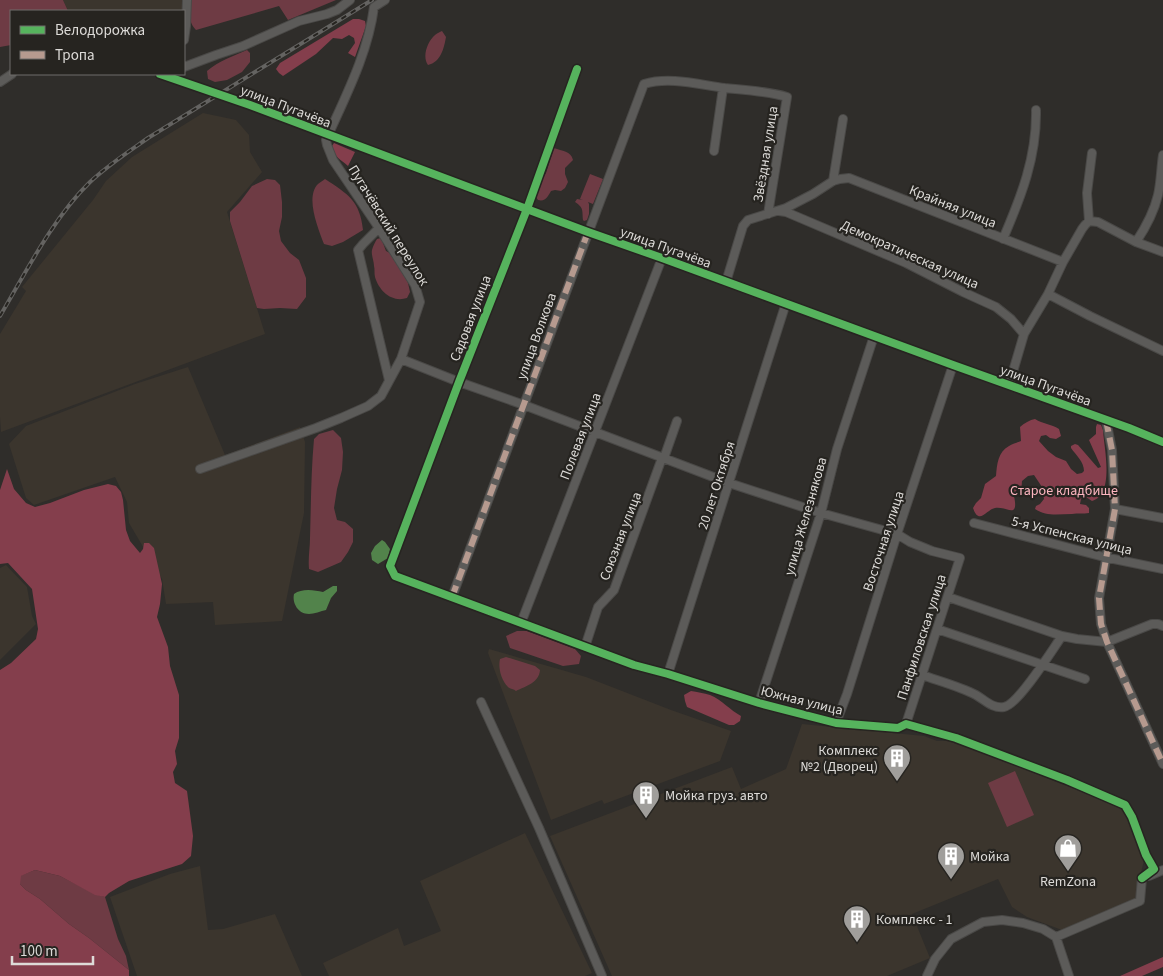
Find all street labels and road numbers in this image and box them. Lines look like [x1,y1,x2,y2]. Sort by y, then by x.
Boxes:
street label: улица Пугачёва [237,80,334,133]
street label: Звёздная улица [749,105,783,204]
street label: Пугачёвский переулок [343,161,433,290]
street label: Крайняя улица [906,180,999,234]
street label: Демократическая улица [837,215,982,294]
street label: улица Пугачёва [617,222,714,274]
street label: Садовая улица [445,272,497,364]
street label: улица Волкова [512,290,562,383]
street label: улица Пугачёва [997,360,1094,412]
street label: Полевая улица [555,390,607,483]
street label: 20 лет Октября [693,439,741,532]
street label: улица Железнякова [780,455,832,578]
street label: Восточная улица [858,488,910,594]
street label: Союзная улица [595,489,647,584]
street label: 5-я Успенская улица [1009,511,1134,561]
street label: Панфиловская улица [892,572,952,703]
street label: Южная улица [759,681,845,721]

